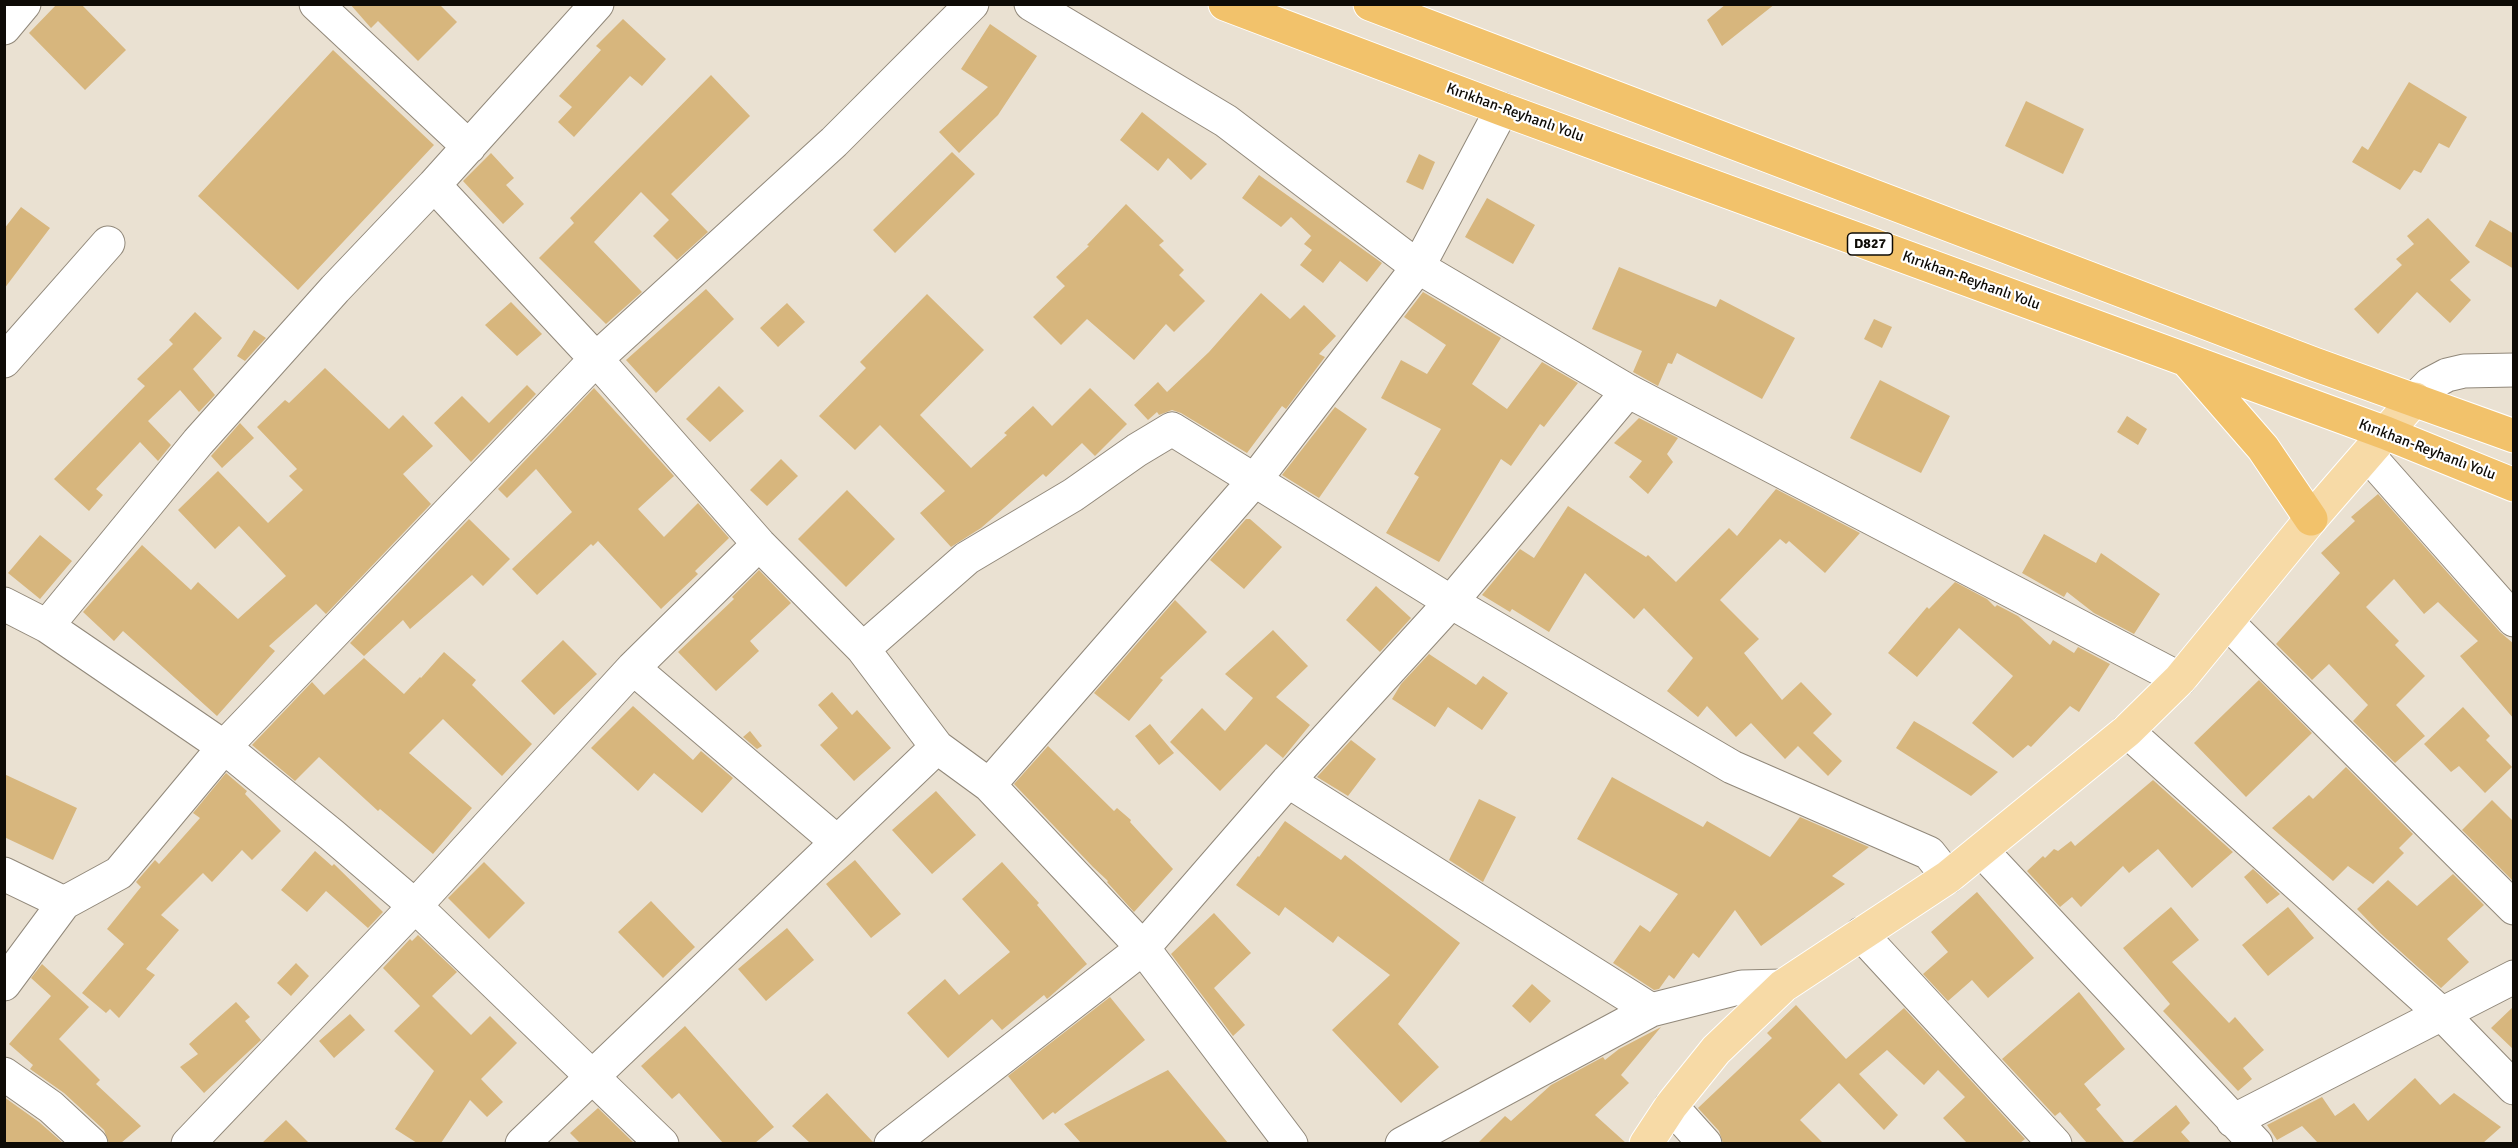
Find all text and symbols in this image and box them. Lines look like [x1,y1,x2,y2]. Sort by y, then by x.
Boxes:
street label: Kırıkhan-Reyhanlı Yolu [1444,80,1586,146]
road number: D827 [1848,233,1892,255]
street label: Kırıkhan-Reyhanlı Yolu [1900,248,2042,314]
street label: Kırıkhan-Reyhanlı Yolu [2356,416,2498,484]

